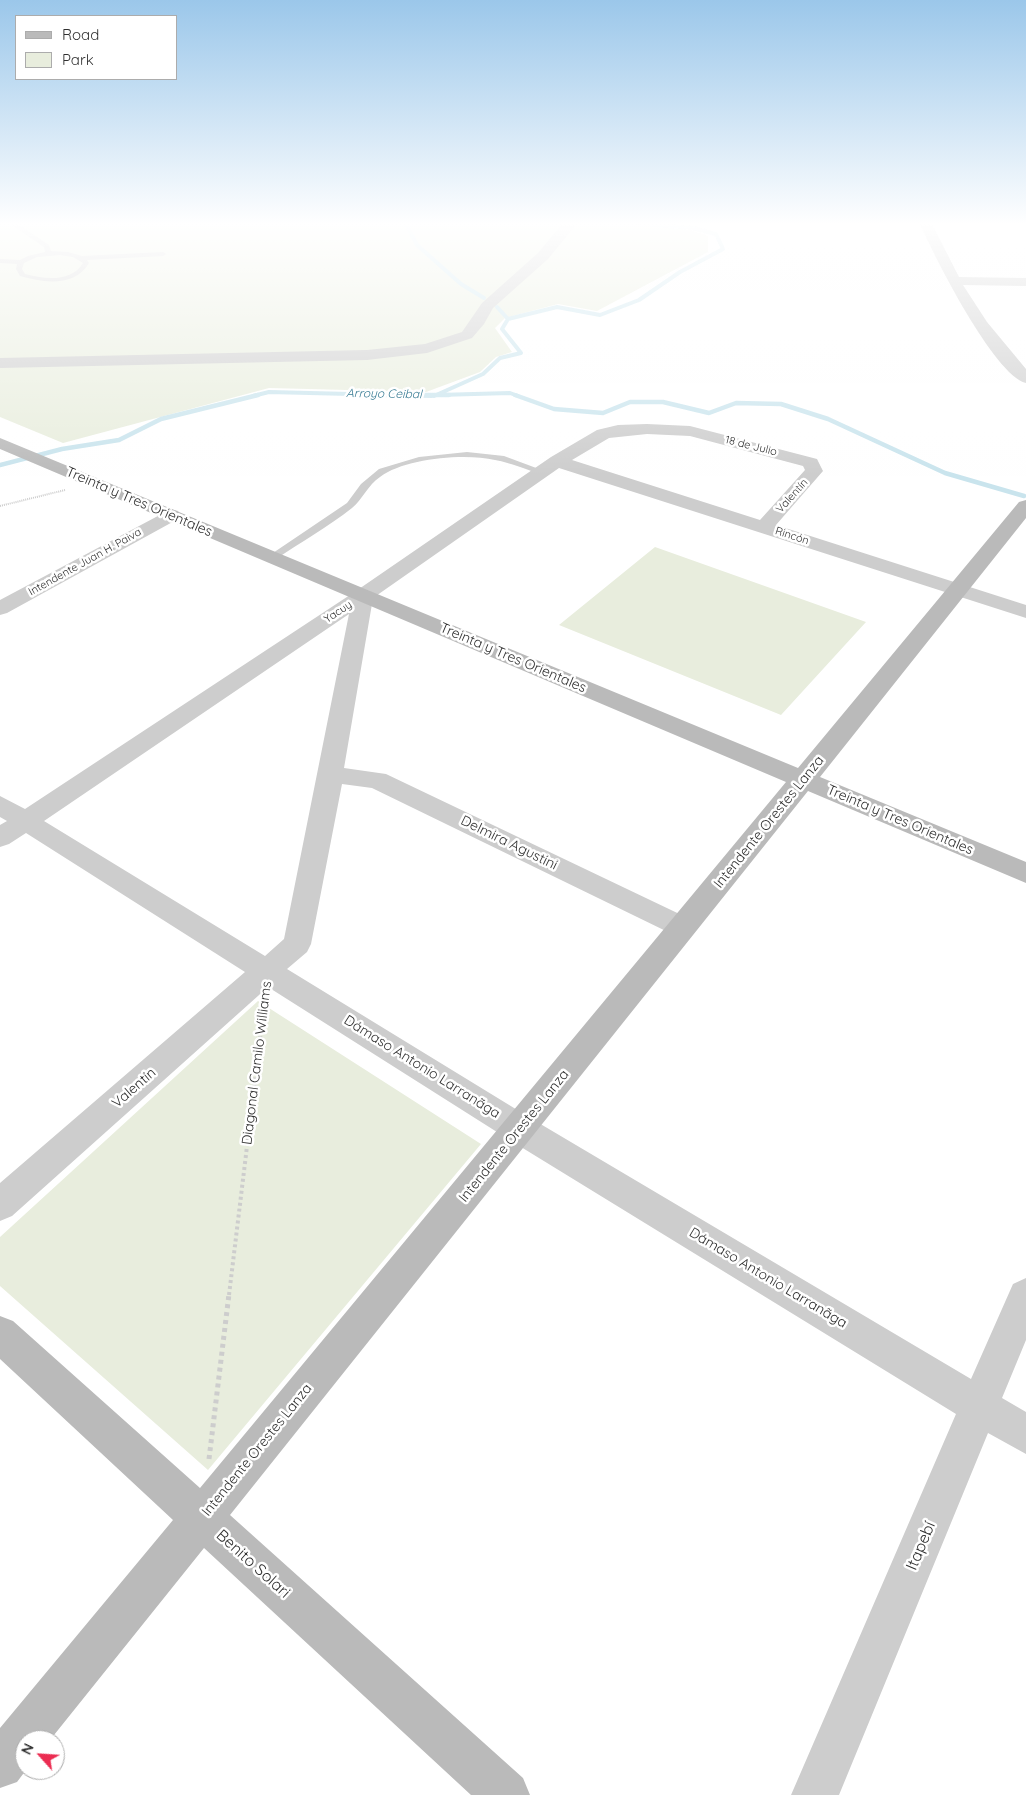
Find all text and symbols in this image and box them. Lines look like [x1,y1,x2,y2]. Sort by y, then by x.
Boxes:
legend [15,15,178,80]
text: Road [62,25,99,44]
text: Park [62,50,94,69]
water label: Arroyo Ceibal [346,386,422,402]
street label: 18 de Julio [724,433,778,459]
street label: Treinta y Tres Orientales [63,464,215,540]
street label: Valentín [773,476,811,516]
street label: Rincón [773,524,811,548]
street label: Intendente Juan H. Paiva [26,525,144,599]
street label: Yacuy [322,598,354,626]
street label: Treinta y Tres Orientales [437,620,589,696]
street label: Intendente Orestes Lanza [710,752,828,892]
street label: Treinta y Tres Orientales [824,782,976,858]
street label: Delmira Agustini [458,812,560,874]
street label: Diagonal Camilo Williams [239,980,275,1146]
street label: Dámaso Antonio Larranãga [341,1012,503,1122]
street label: Valentín [109,1064,159,1112]
street label: Intendente Orestes Lanza [455,1066,573,1206]
street label: Dámaso Antonio Larranãga [686,1224,850,1332]
street label: Intendente Orestes Lanza [198,1380,316,1520]
street label: Itapebí [902,1519,940,1573]
street label: Benito Solari [212,1526,294,1602]
north arrow [15,1730,65,1780]
text: N [17,1740,38,1757]

